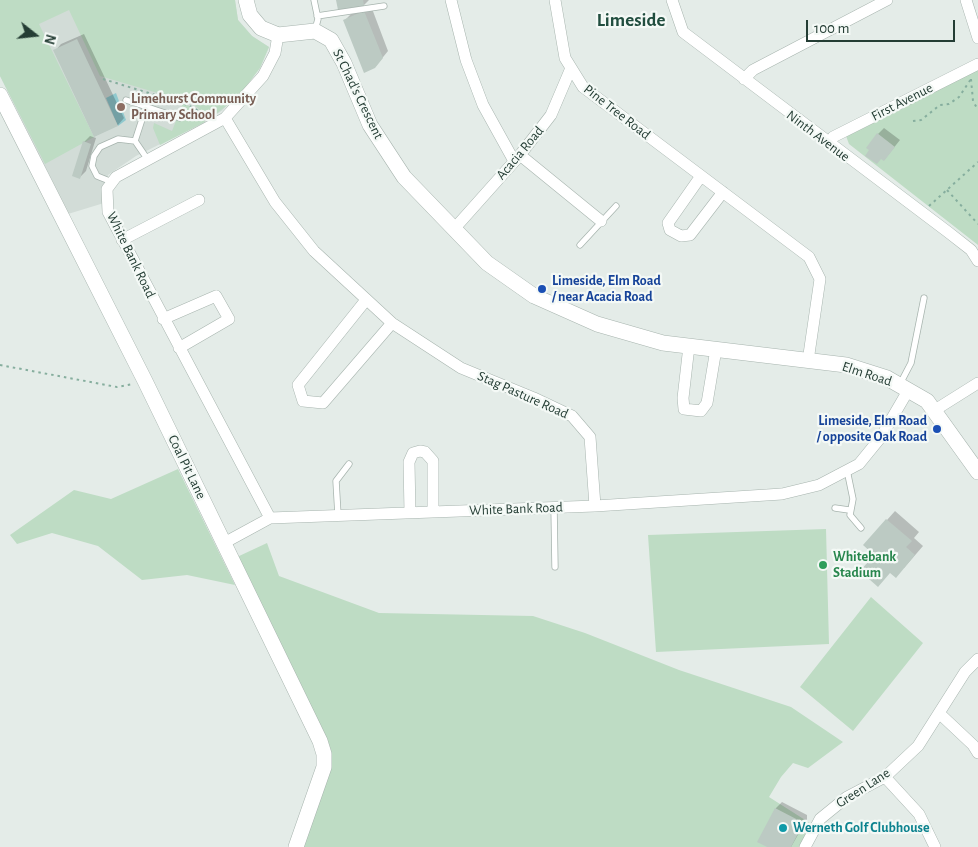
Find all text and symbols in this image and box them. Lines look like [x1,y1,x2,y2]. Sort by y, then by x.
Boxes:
district label: Limeside [597,9,665,31]
north arrow [10,10,60,60]
scale bar [808,10,957,42]
text: 100 m [814,21,849,36]
text: N [41,33,57,46]
street label: St Chad's Crescent [329,46,387,142]
street label: First Avenue [868,79,936,125]
street label: Pine Tree Road [580,81,654,143]
place label: Limehurst Community Primary School [131,91,256,124]
marker: Limehurst Community Primary School [115,101,127,113]
street label: Ninth Avenue [783,107,853,165]
street label: Acacia Road [493,123,547,183]
street label: White Bank Road [103,209,159,301]
place label: Limeside, Elm Road / near Acacia Road [552,273,661,306]
marker: Limeside, Elm Road / near Acacia Road [536,283,548,295]
street label: Elm Road [840,358,894,390]
street label: Stag Pasture Road [475,367,571,423]
place label: Limeside, Elm Road / opposite Oak Road [817,413,927,446]
marker: Limeside, Elm Road / opposite Oak Road [931,423,943,435]
street label: Coal Pit Lane [164,432,210,502]
street label: White Bank Road [469,499,563,519]
place label: Whitebank Stadium [833,549,896,582]
marker: Whitebank Stadium [817,559,829,571]
street label: Green Lane [833,764,893,812]
place label: Werneth Golf Clubhouse [793,820,930,836]
marker: Werneth Golf Clubhouse [777,822,789,834]

